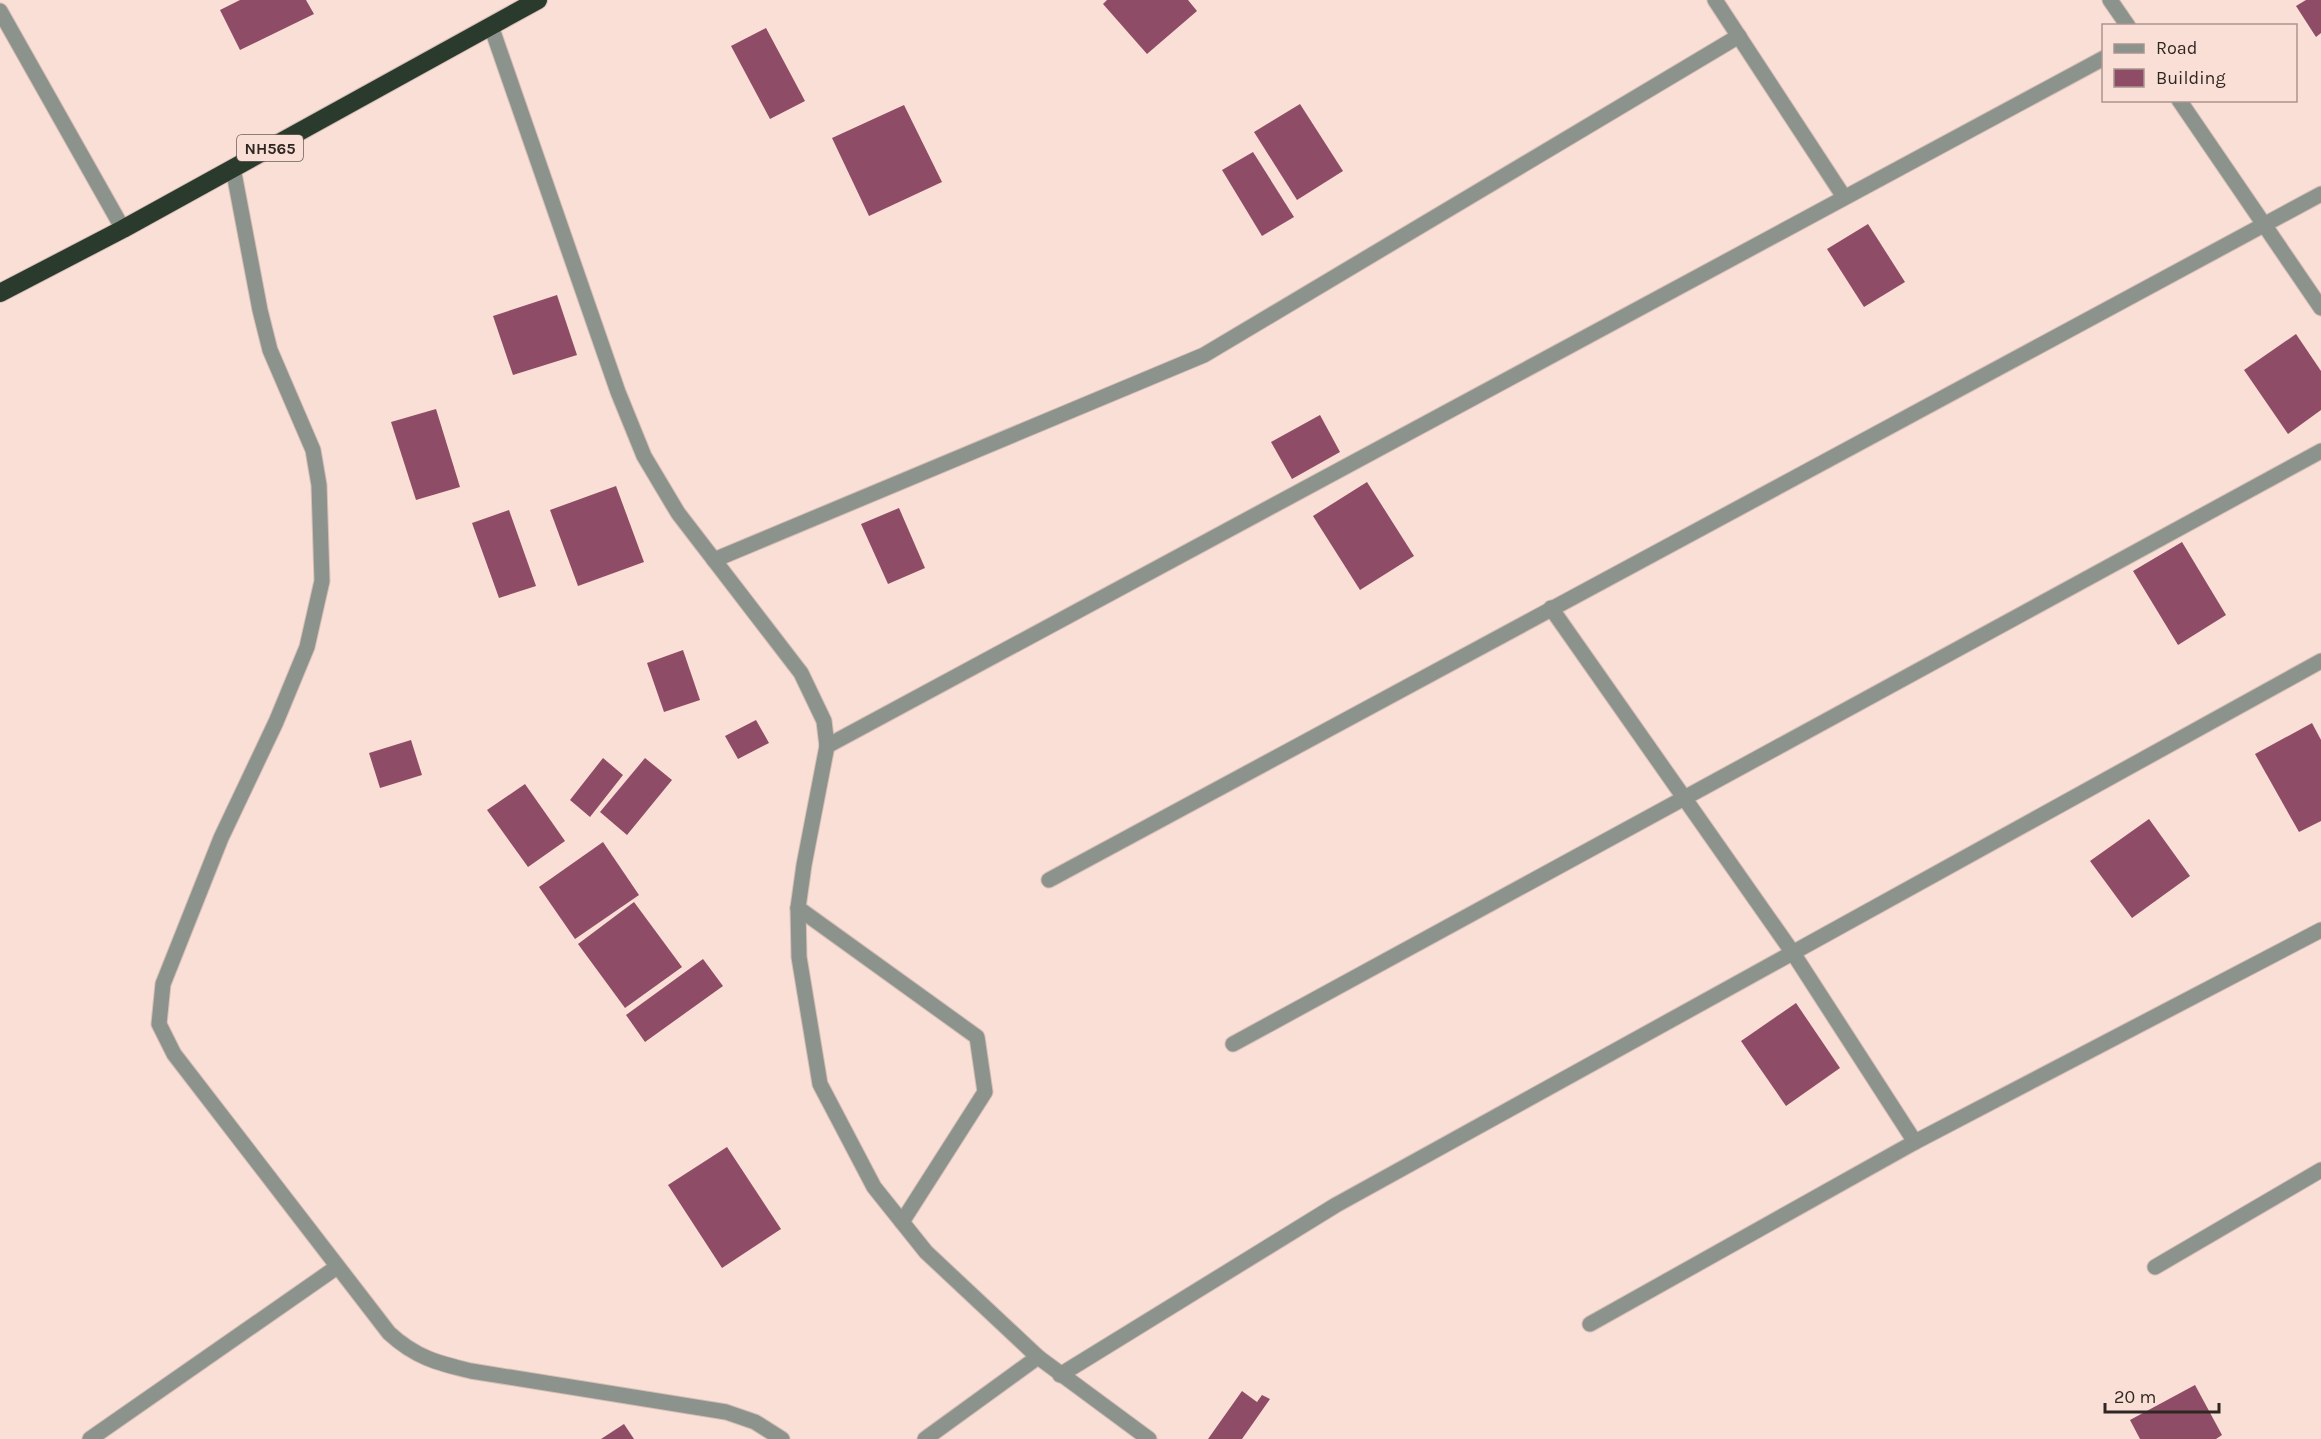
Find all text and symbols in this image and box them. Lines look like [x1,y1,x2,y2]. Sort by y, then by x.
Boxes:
legend [2102,24,2297,102]
text: Road [2156,37,2197,59]
text: Building [2156,67,2226,89]
road number: NH565 [237,135,303,161]
scale bar [2105,1376,2219,1414]
text: 20 m [2114,1386,2156,1408]

